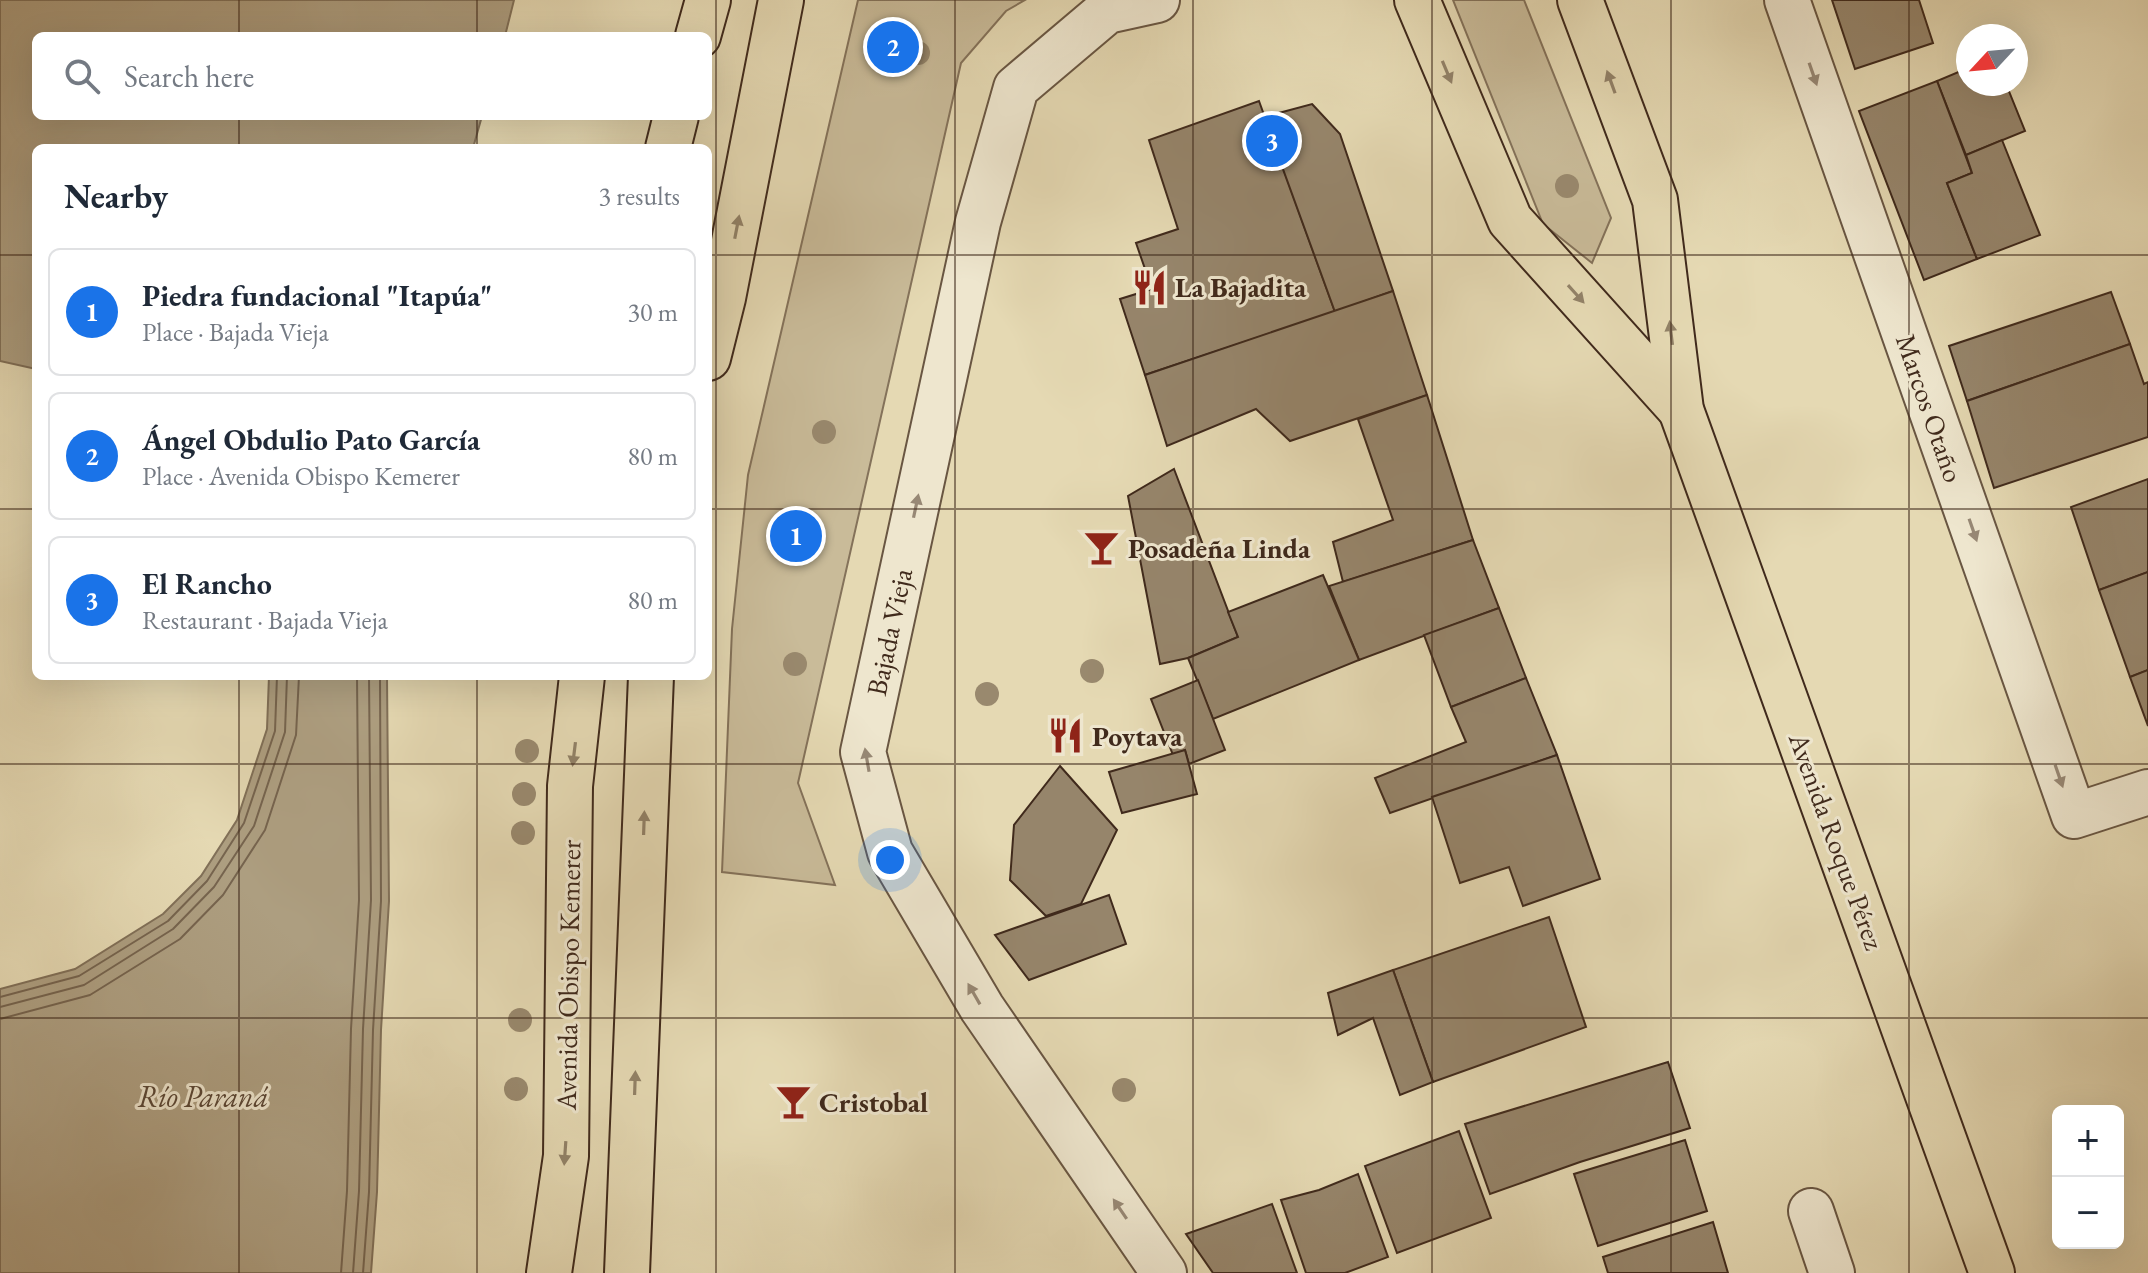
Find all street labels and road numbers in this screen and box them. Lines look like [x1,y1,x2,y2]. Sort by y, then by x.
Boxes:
street label: Marcos Otaño [1888,329,1972,487]
street label: Bajada Vieja [858,564,920,699]
street label: Avenida Roque Pérez [1781,727,1893,955]
street label: Avenida Obispo Kemerer [548,839,588,1112]

